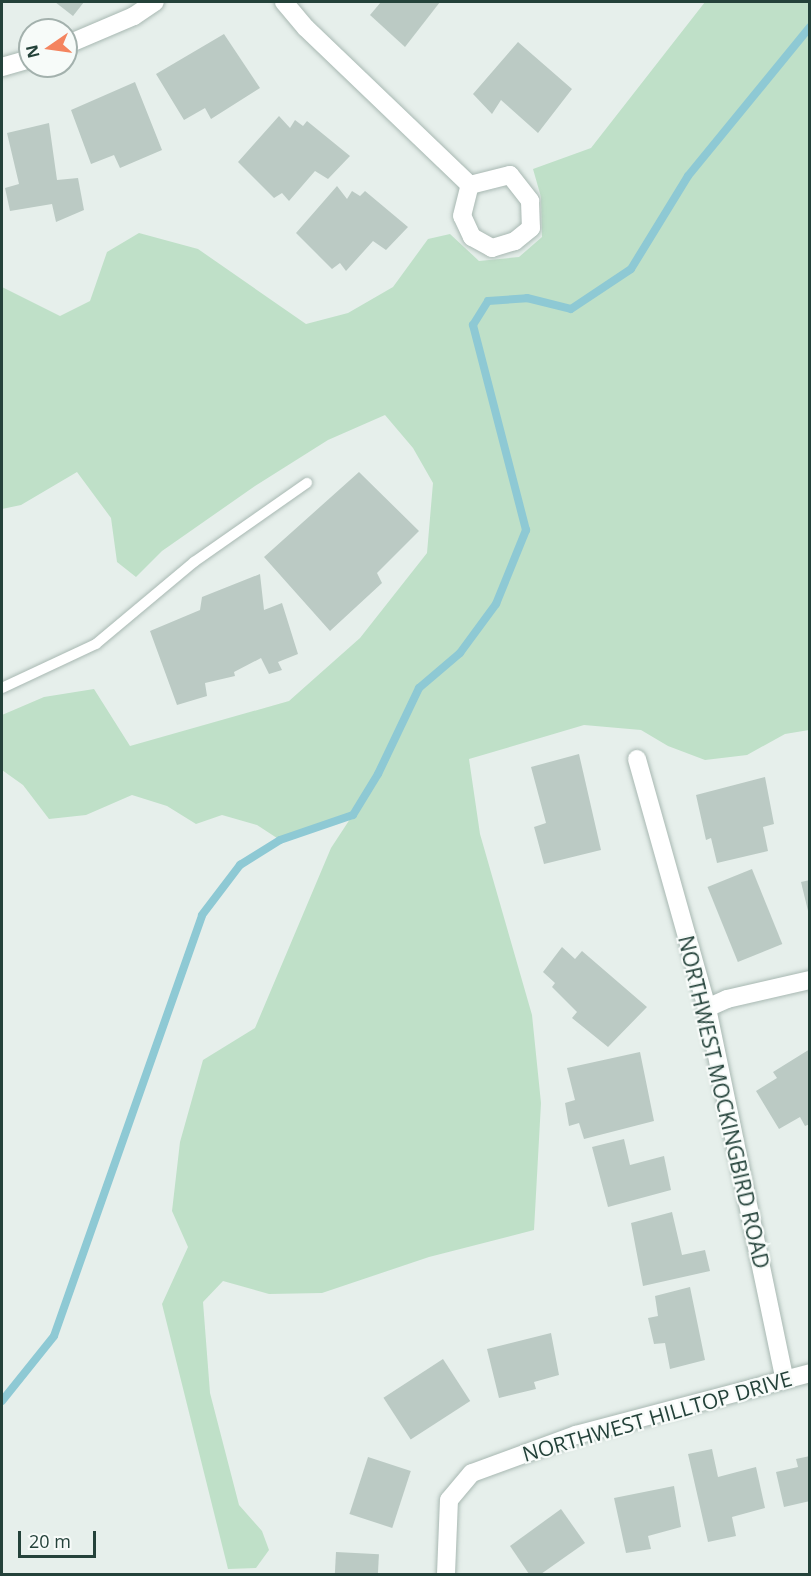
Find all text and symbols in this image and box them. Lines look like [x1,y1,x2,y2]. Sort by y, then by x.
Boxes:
north arrow [18,18,78,78]
text: N [20,43,45,60]
street label: NORTHWEST MOCKINGBIRD ROAD [673,933,775,1271]
street label: NORTHWEST HILLTOP DRIVE [519,1365,795,1467]
scale bar [21,1519,99,1557]
text: 20 m [29,1529,71,1553]

